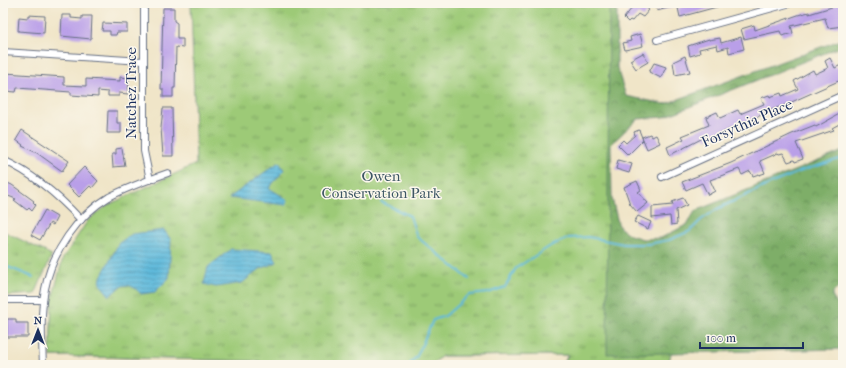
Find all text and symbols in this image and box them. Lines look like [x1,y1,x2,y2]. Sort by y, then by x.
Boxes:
street label: Natchez Trace [122,46,140,139]
street label: Forsythia Place [699,95,796,151]
park label: Owen Conservation Park [322,167,441,202]
north arrow [18,310,58,350]
text: N [34,314,43,327]
scale bar [700,324,803,350]
text: 100 m [706,331,736,345]

